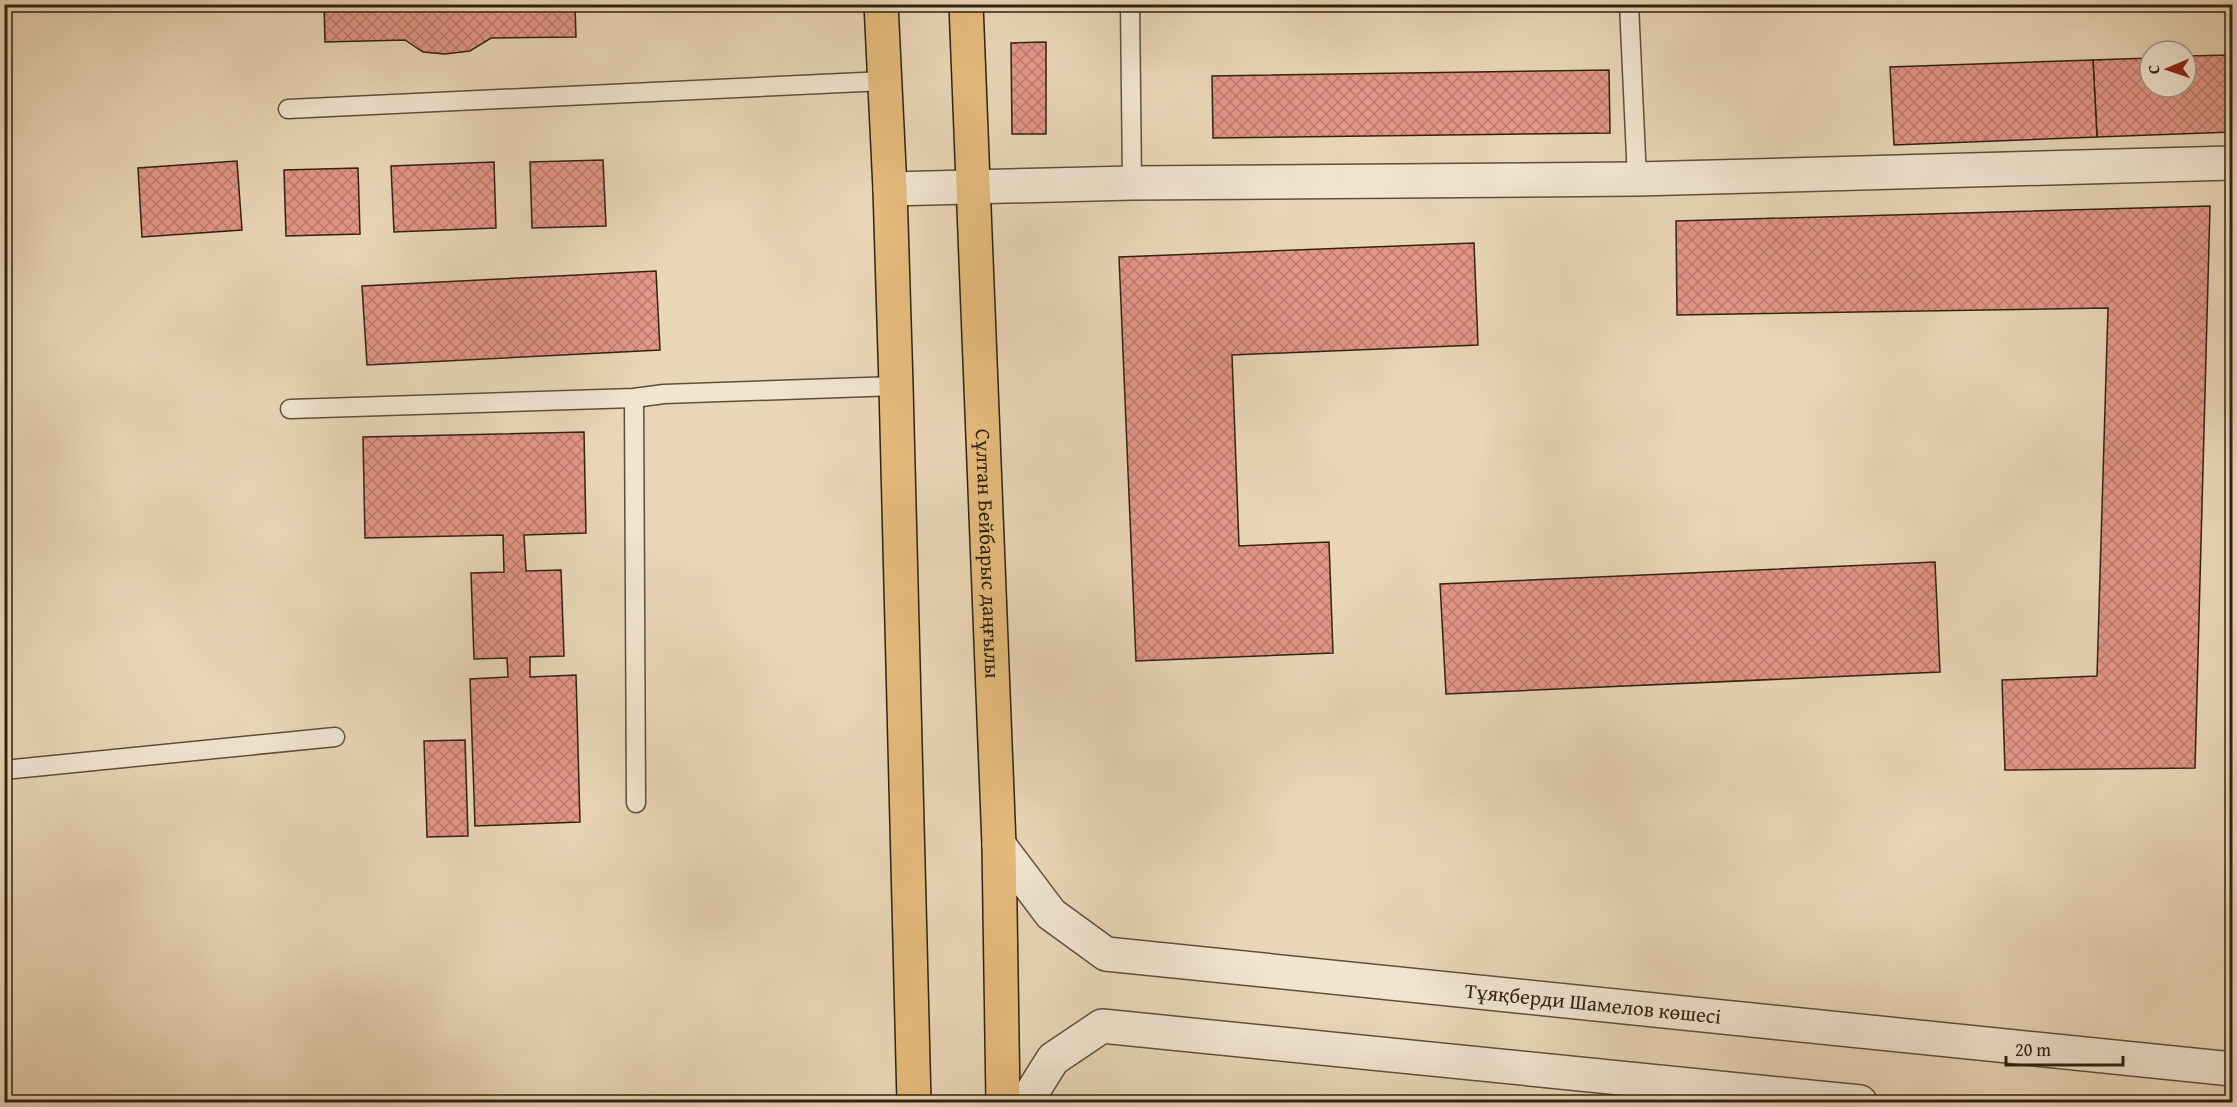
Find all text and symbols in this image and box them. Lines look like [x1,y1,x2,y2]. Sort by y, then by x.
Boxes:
north arrow [2138,39,2198,99]
text: С [2141,65,2165,74]
street label: Сұлтан Бейбарыс даңғылы [968,428,1008,679]
street label: Тұяқберди Шамелов көшесі [1463,975,1723,1032]
scale bar [2006,1029,2123,1067]
text: 20 m [2015,1036,2051,1063]

